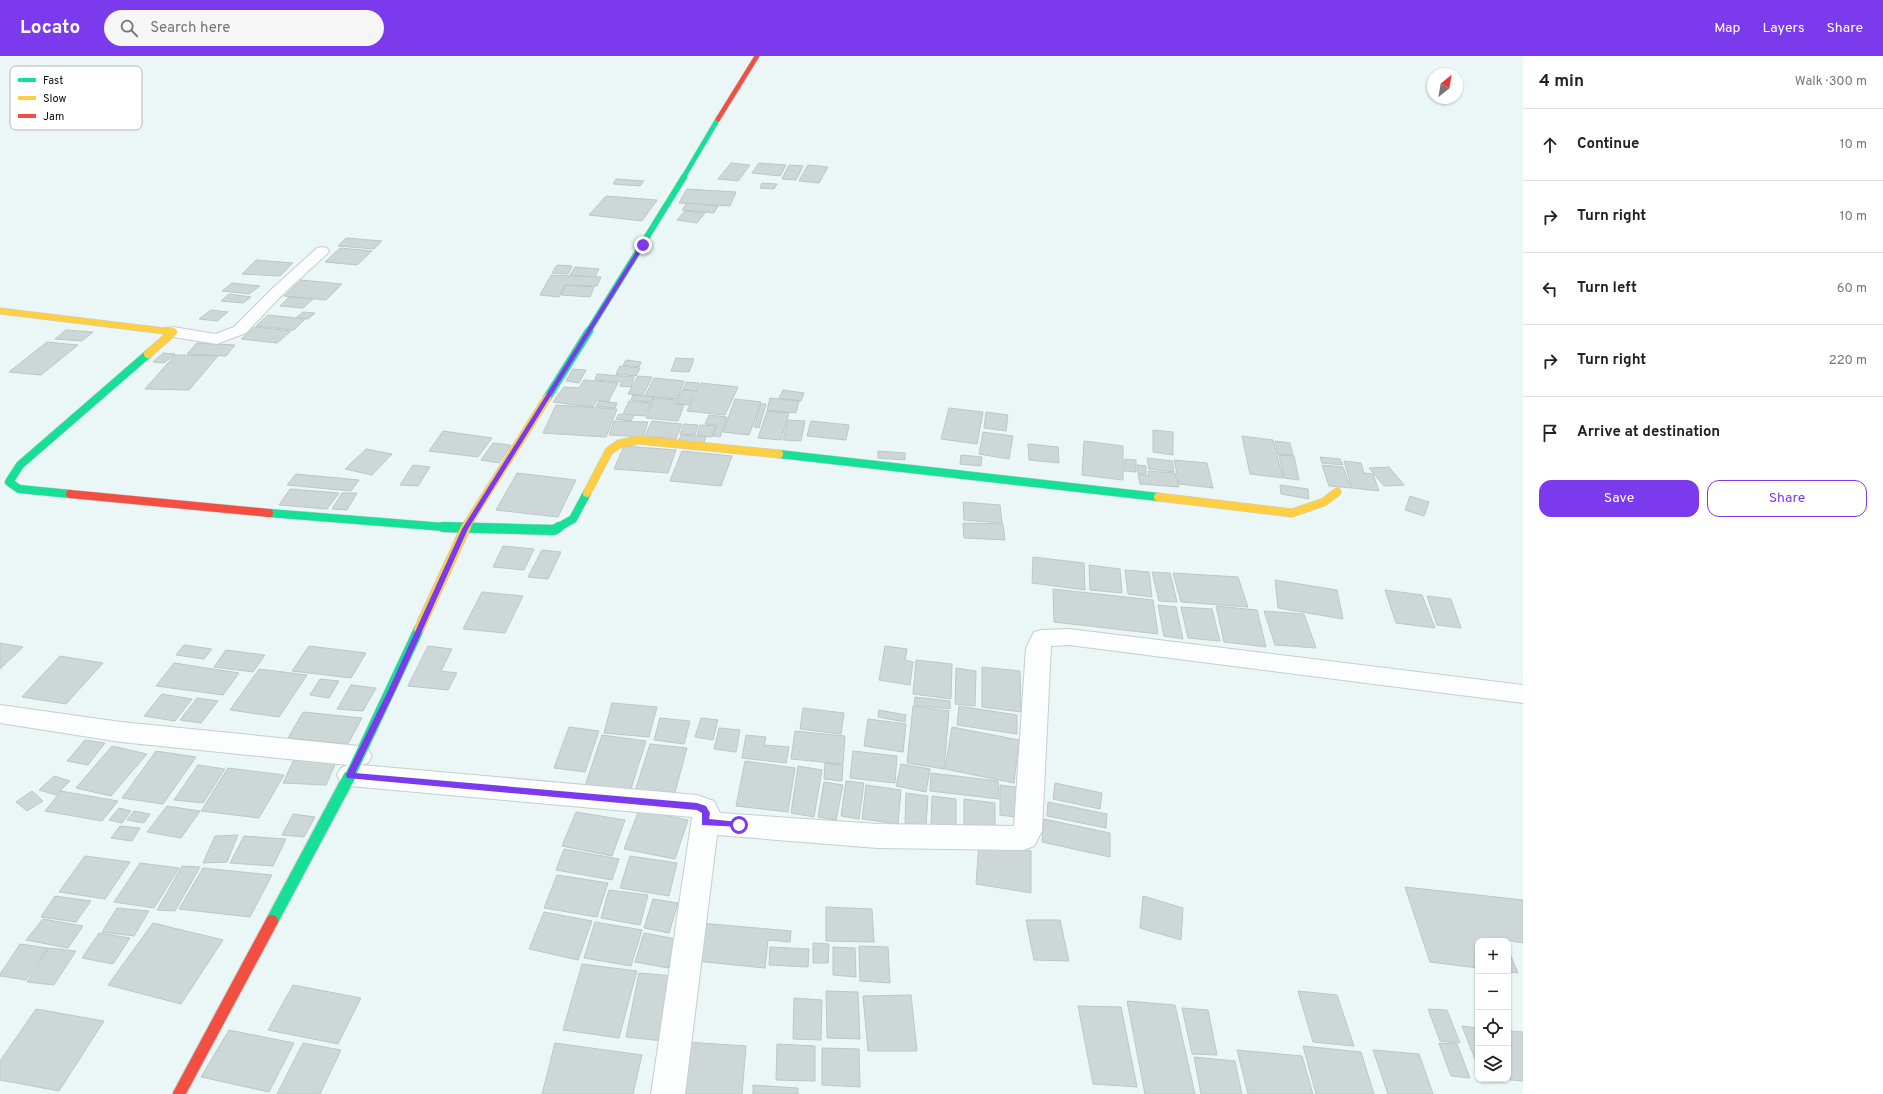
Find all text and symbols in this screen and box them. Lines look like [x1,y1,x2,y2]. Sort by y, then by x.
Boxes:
search box [104,10,384,46]
text: Locato [20,16,80,40]
icon: search [118,17,140,39]
text: Search here [150,19,230,38]
text: Map [1714,20,1740,37]
text: Layers [1762,20,1804,37]
text: Share [1826,20,1863,37]
legend [10,66,142,130]
north arrow [1427,68,1463,104]
text: 4 min [1539,71,1584,93]
text: Fast [43,74,63,88]
text: Walk · 300 m [1795,74,1867,90]
text: Slow [43,92,66,106]
text: Jam [43,110,64,124]
icon: ahead [1539,134,1561,156]
text: Continue [1577,135,1639,154]
text: 10 m [1840,137,1867,153]
icon: right [1539,206,1561,228]
text: Turn right [1577,207,1646,226]
text: 10 m [1840,209,1867,225]
route end [634,236,652,254]
icon: left [1539,278,1561,300]
text: Turn left [1577,279,1637,298]
text: 60 m [1837,281,1867,297]
icon: right [1539,350,1561,372]
text: Turn right [1577,351,1646,370]
text: 220 m [1829,353,1867,369]
icon: arrive [1539,422,1561,444]
text: Arrive at destination [1577,423,1720,442]
button: Save [1539,480,1699,517]
button: Share [1707,480,1867,517]
route start [730,816,748,834]
map controls [1475,938,1511,1082]
button: + [1475,938,1511,974]
button: − [1475,974,1511,1010]
button: locate [1475,1010,1511,1046]
button: layers [1475,1046,1511,1082]

